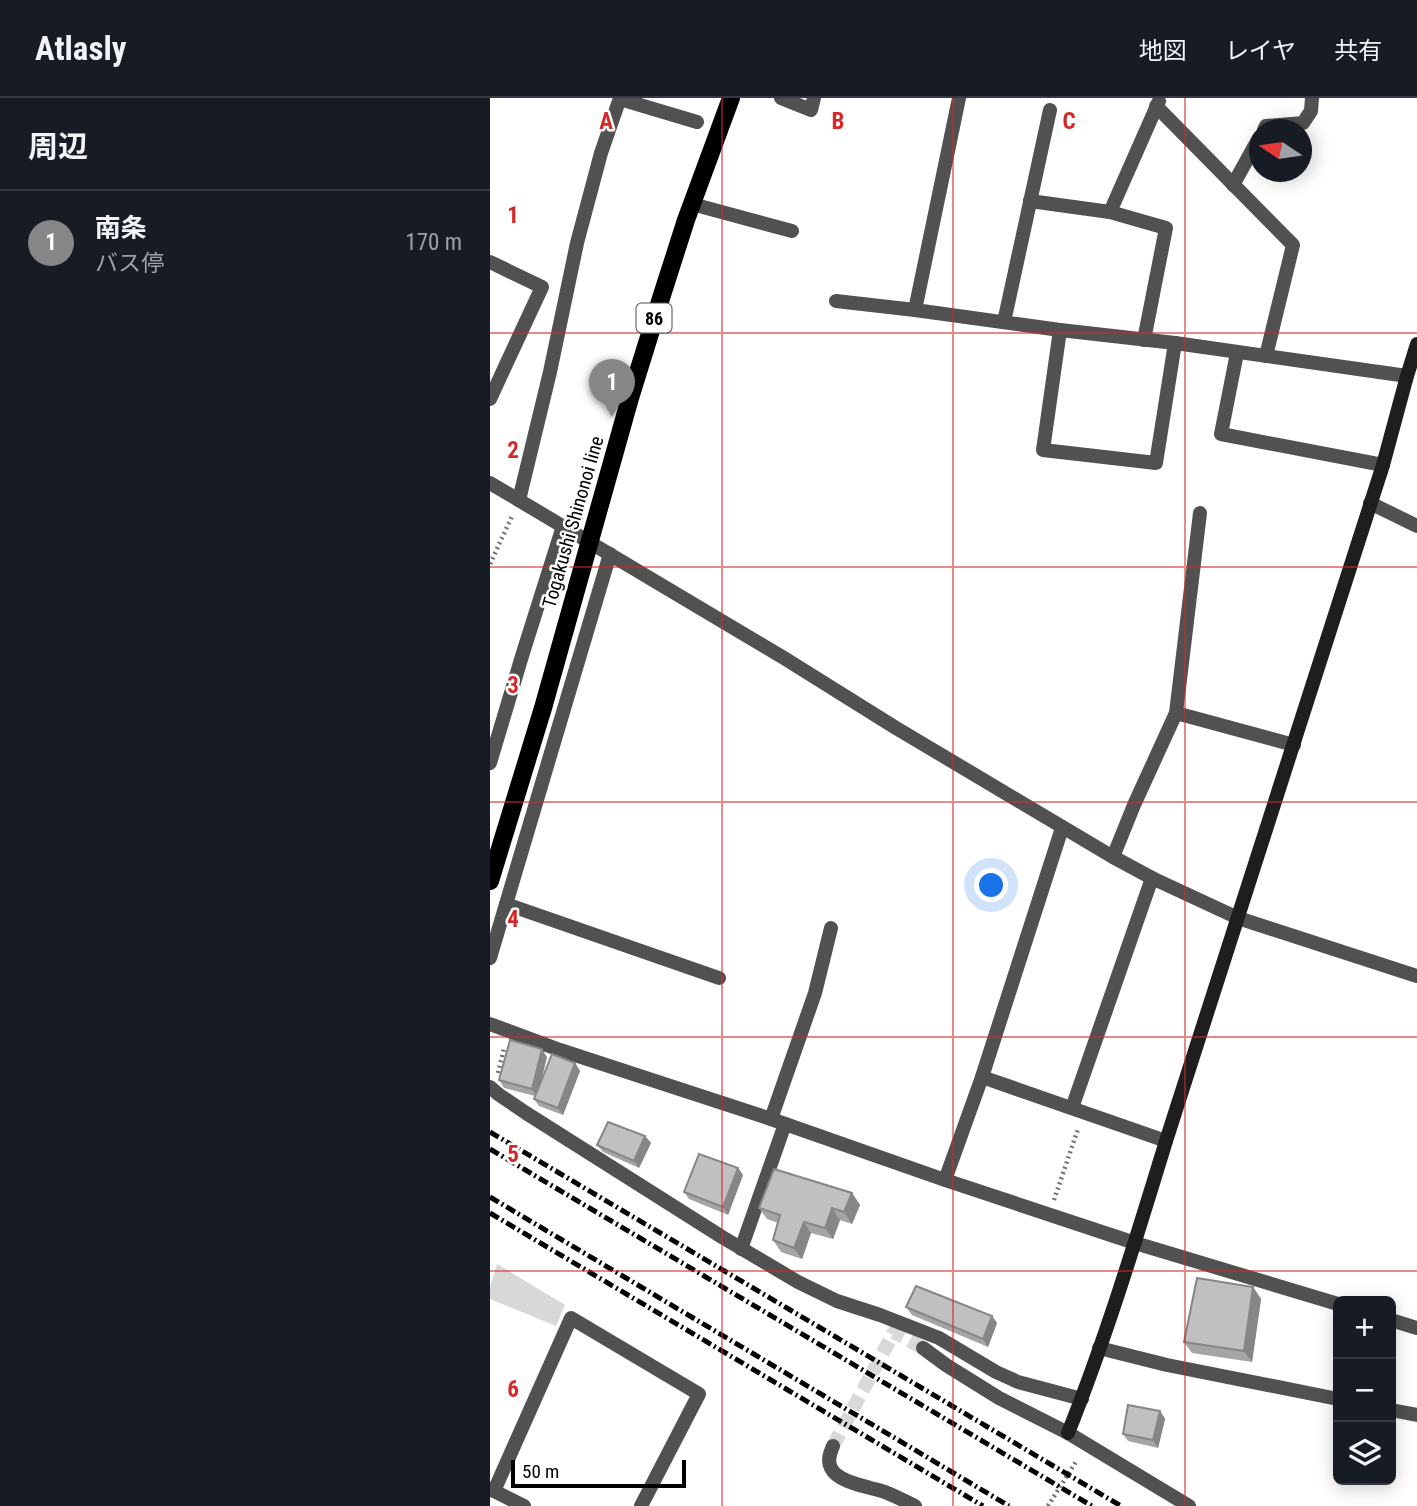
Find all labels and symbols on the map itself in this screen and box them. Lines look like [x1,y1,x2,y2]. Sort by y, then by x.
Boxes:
text: A [599,108,613,135]
text: B [832,108,844,135]
text: C [1062,108,1076,135]
north arrow [1249,119,1312,182]
text: 1 [507,202,519,229]
road number: 86 [636,303,672,332]
pin: 1 [589,359,635,417]
street label: Togakushi Shinonoi line [537,433,609,611]
text: 2 [507,437,519,464]
text: 3 [507,672,519,699]
your location [974,868,1008,902]
text: 4 [507,906,519,933]
text: 5 [507,1141,519,1168]
text: 6 [507,1376,519,1403]
scale bar [511,1457,686,1489]

